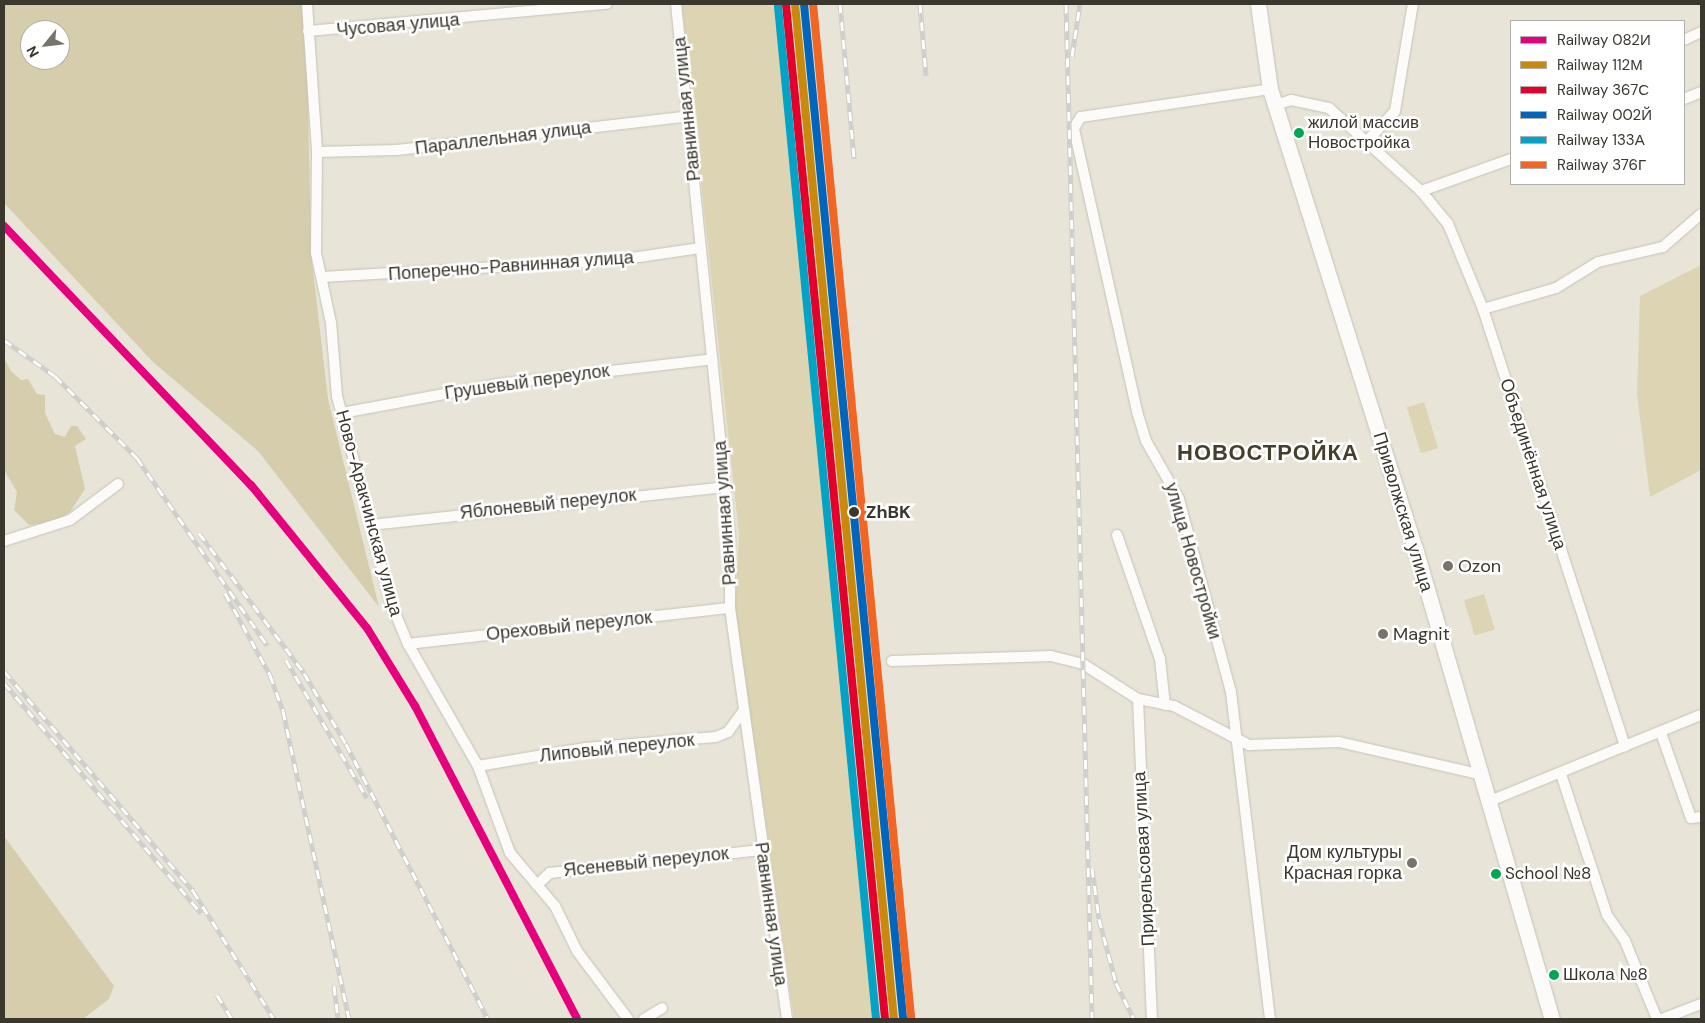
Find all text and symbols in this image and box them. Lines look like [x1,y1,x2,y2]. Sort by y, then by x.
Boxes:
street label: Чусовая улица [336,9,460,41]
north arrow [20,20,70,70]
legend [1510,20,1685,185]
text: Railway 082И [1557,30,1651,50]
street label: Равнинная улица [669,36,705,182]
text: N [22,43,43,61]
text: Railway 112М [1557,55,1643,75]
text: Railway 367С [1557,80,1649,100]
text: Railway 002Й [1557,105,1652,125]
place label: жилой массив Новостройка [1308,113,1419,153]
street label: Параллельная улица [414,116,592,160]
marker: жилой массив Новостройка [1294,128,1304,138]
text: Railway 133А [1557,130,1645,150]
text: Railway 376Г [1557,155,1646,175]
street label: Поперечно-Равнинная улица [388,247,634,285]
street label: Грушевый переулок [443,360,611,404]
street label: Объединённая улица [1495,376,1571,552]
street label: Ново-Аракчинская улица [331,407,407,619]
street label: Приволжская улица [1368,430,1438,594]
street label: Равнинная улица [709,440,741,586]
district label: НОВОСТРОЙКА [1176,440,1360,466]
street label: улица Новостройки [1160,480,1226,642]
street label: Яблоневый переулок [459,484,637,524]
place label: ZhBK [866,501,911,523]
marker: ZhBK [845,503,863,521]
place label: Ozon [1458,555,1501,577]
marker: Ozon [1442,560,1454,572]
street label: Ореховый переулок [485,607,653,645]
place label: Magnit [1393,623,1450,645]
marker: Magnit [1377,628,1389,640]
street label: Липовый переулок [538,729,696,767]
street label: Прирельсовая улица [1129,771,1159,947]
street label: Равнинная улица [750,841,792,987]
place label: Дом культуры Красная горка [1284,842,1402,884]
street label: Ясеневый переулок [562,843,730,881]
marker: Дом культуры Красная горка [1406,857,1418,869]
place label: School №8 [1505,864,1591,884]
marker: School №8 [1491,869,1501,879]
place label: Школа №8 [1563,965,1648,985]
marker: Школа №8 [1549,970,1559,980]

